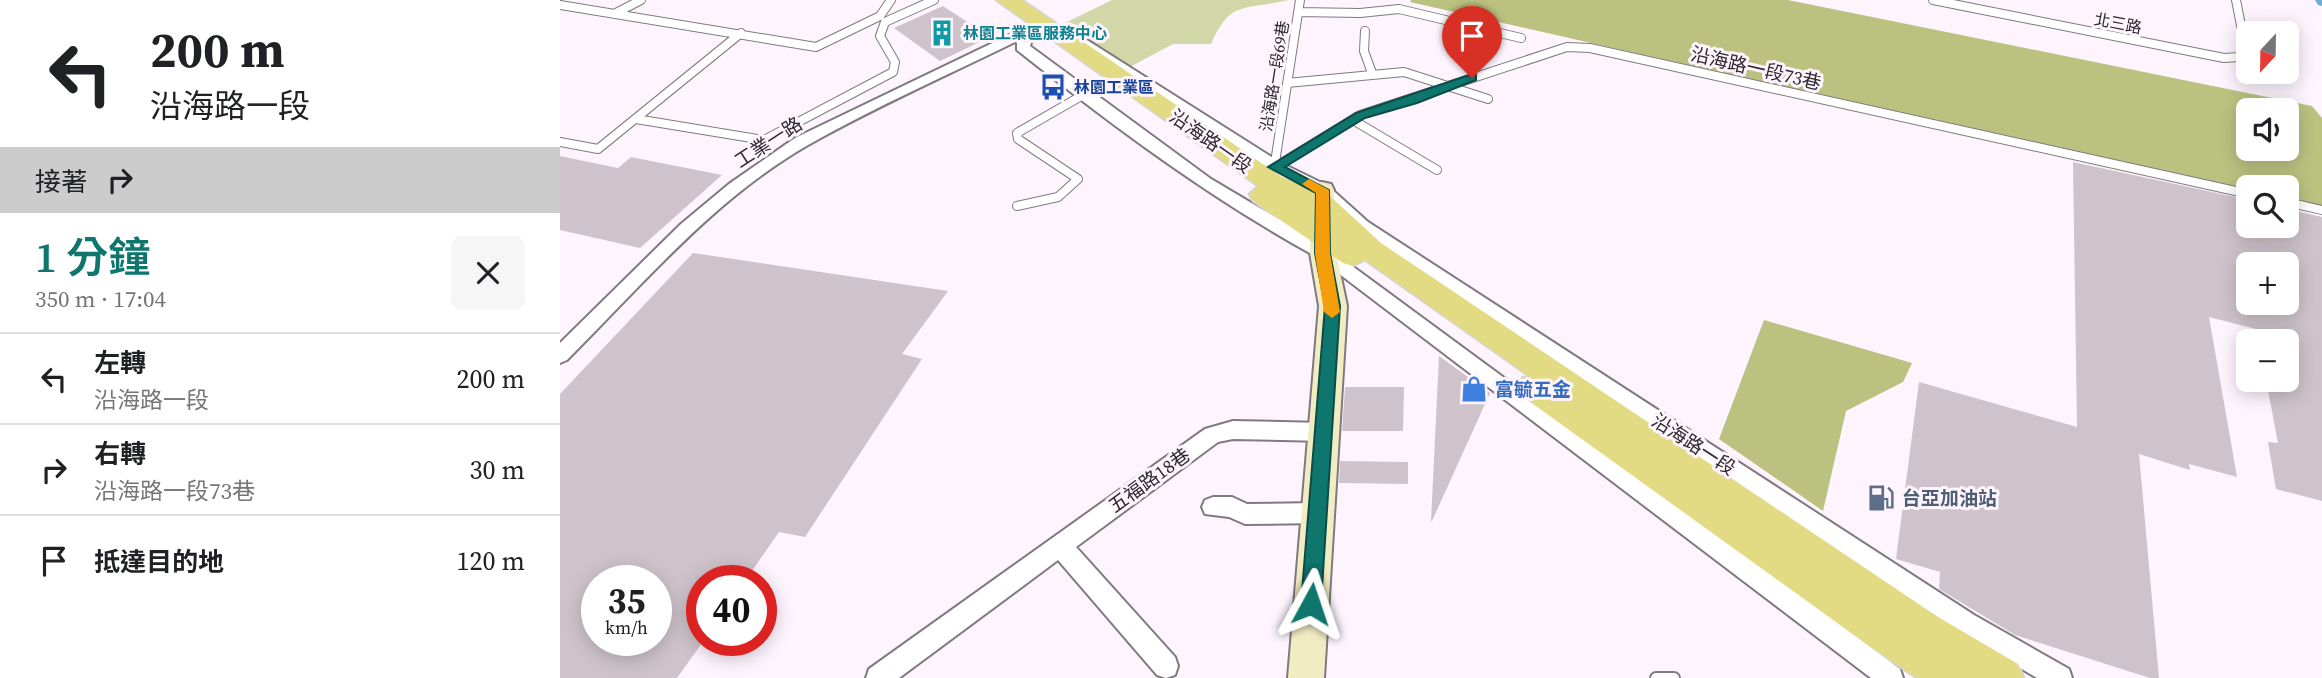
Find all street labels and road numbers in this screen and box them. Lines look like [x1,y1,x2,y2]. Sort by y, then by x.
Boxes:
street label: 北三路 [2092,8,2144,38]
street label: 沿海路一段69巷 [1254,19,1294,133]
street label: 沿海路一段73巷 [1688,40,1824,96]
street label: 沿海路一段 [1165,103,1257,179]
street label: 工業一路 [729,110,807,174]
street label: 沿海路一段 [1647,407,1741,481]
street label: 五福路18巷 [1103,442,1195,518]

